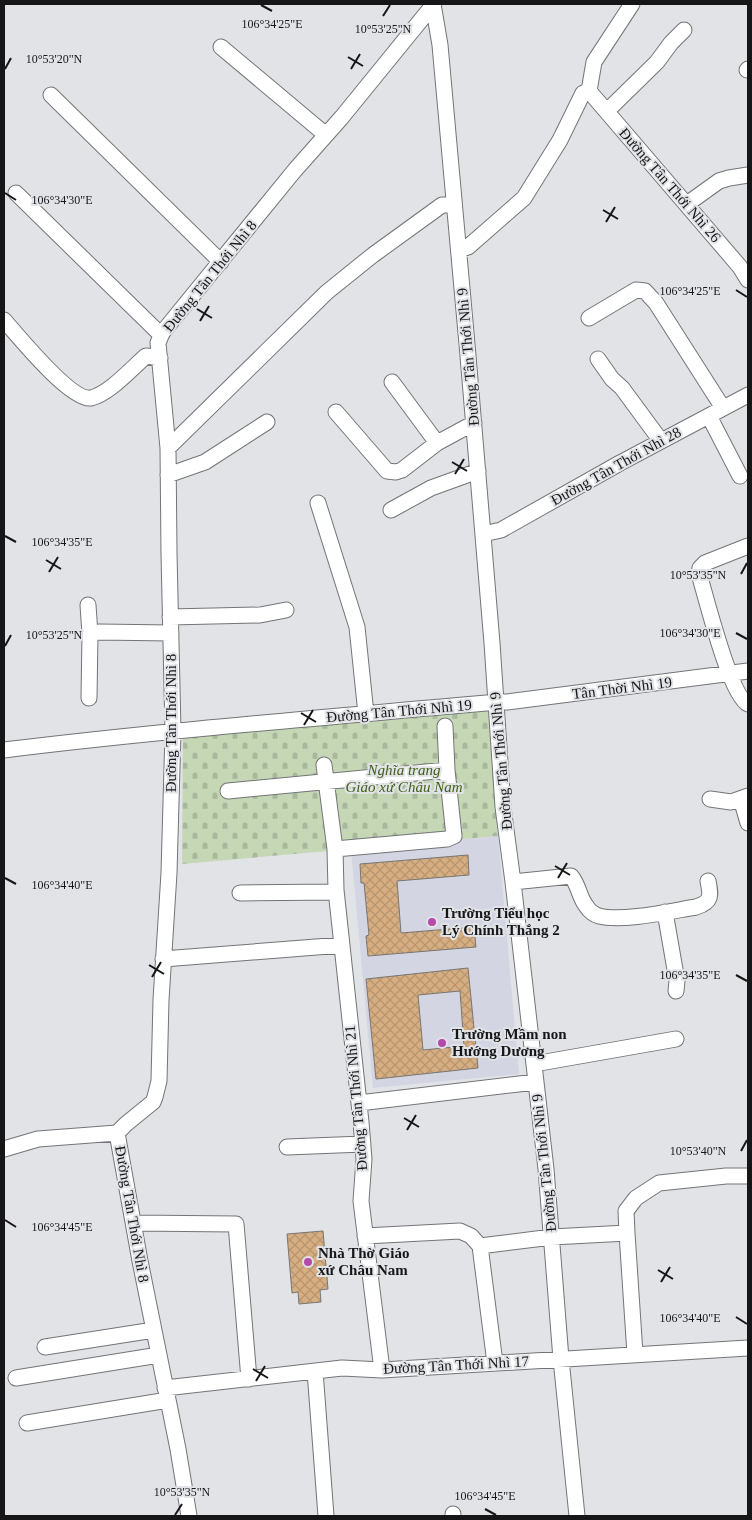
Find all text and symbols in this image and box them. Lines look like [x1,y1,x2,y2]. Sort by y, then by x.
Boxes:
text: 106°34'25"E [241,17,303,31]
text: 10°53'25"N [355,22,412,36]
text: 10°53'20"N [26,52,83,66]
street label: Đường Tân Thới Nhì 26 [616,125,724,246]
text: 106°34'30"E [31,193,93,207]
street label: Đường Tân Thới Nhì 8 [160,217,260,335]
text: 106°34'25"E [659,284,721,298]
street label: Đường Tân Thới Nhì 9 [454,287,482,427]
street label: Đường Tân Thới Nhì 28 [548,424,684,508]
text: 106°34'35"E [31,535,93,549]
text: 10°53'35"N [670,568,727,582]
text: 106°34'30"E [659,626,721,640]
text: 10°53'25"N [26,628,83,642]
street label: Đường Tân Thới Nhì 8 [163,654,179,792]
street label: Tân Thời Nhì 19 [571,674,673,702]
street label: Đường Tân Thới Nhì 9 [487,691,515,831]
street label: Đường Tân Thới Nhì 19 [326,697,472,725]
park label: Nghĩa trang Giáo xứ Châu Nam [346,762,463,795]
text: 106°34'40"E [31,878,93,892]
place label: Trường Tiểu học Lý Chính Thắng 2 [442,905,560,938]
marker: Trường Tiểu học Lý Chính Thắng 2 [426,916,438,928]
text: 106°34'35"E [659,968,721,982]
street label: Đường Tân Thới Nhì 21 [342,1025,370,1171]
place label: Trường Mầm non Hướng Dương [452,1026,567,1059]
marker: Trường Mầm non Hướng Dương [436,1037,448,1049]
street label: Đường Tân Thới Nhì 9 [529,1093,559,1233]
street label: Đường Tân Thới Nhì 8 [112,1144,152,1284]
text: 10°53'40"N [670,1144,727,1158]
text: 106°34'45"E [31,1220,93,1234]
place label: Nhà Thờ Giáo xứ Châu Nam [318,1245,409,1278]
marker: Nhà Thờ Giáo xứ Châu Nam [302,1256,314,1268]
text: 106°34'40"E [659,1311,721,1325]
street label: Đường Tân Thới Nhì 17 [383,1353,530,1377]
text: 10°53'35"N [154,1485,211,1499]
text: 106°34'45"E [454,1489,516,1503]

